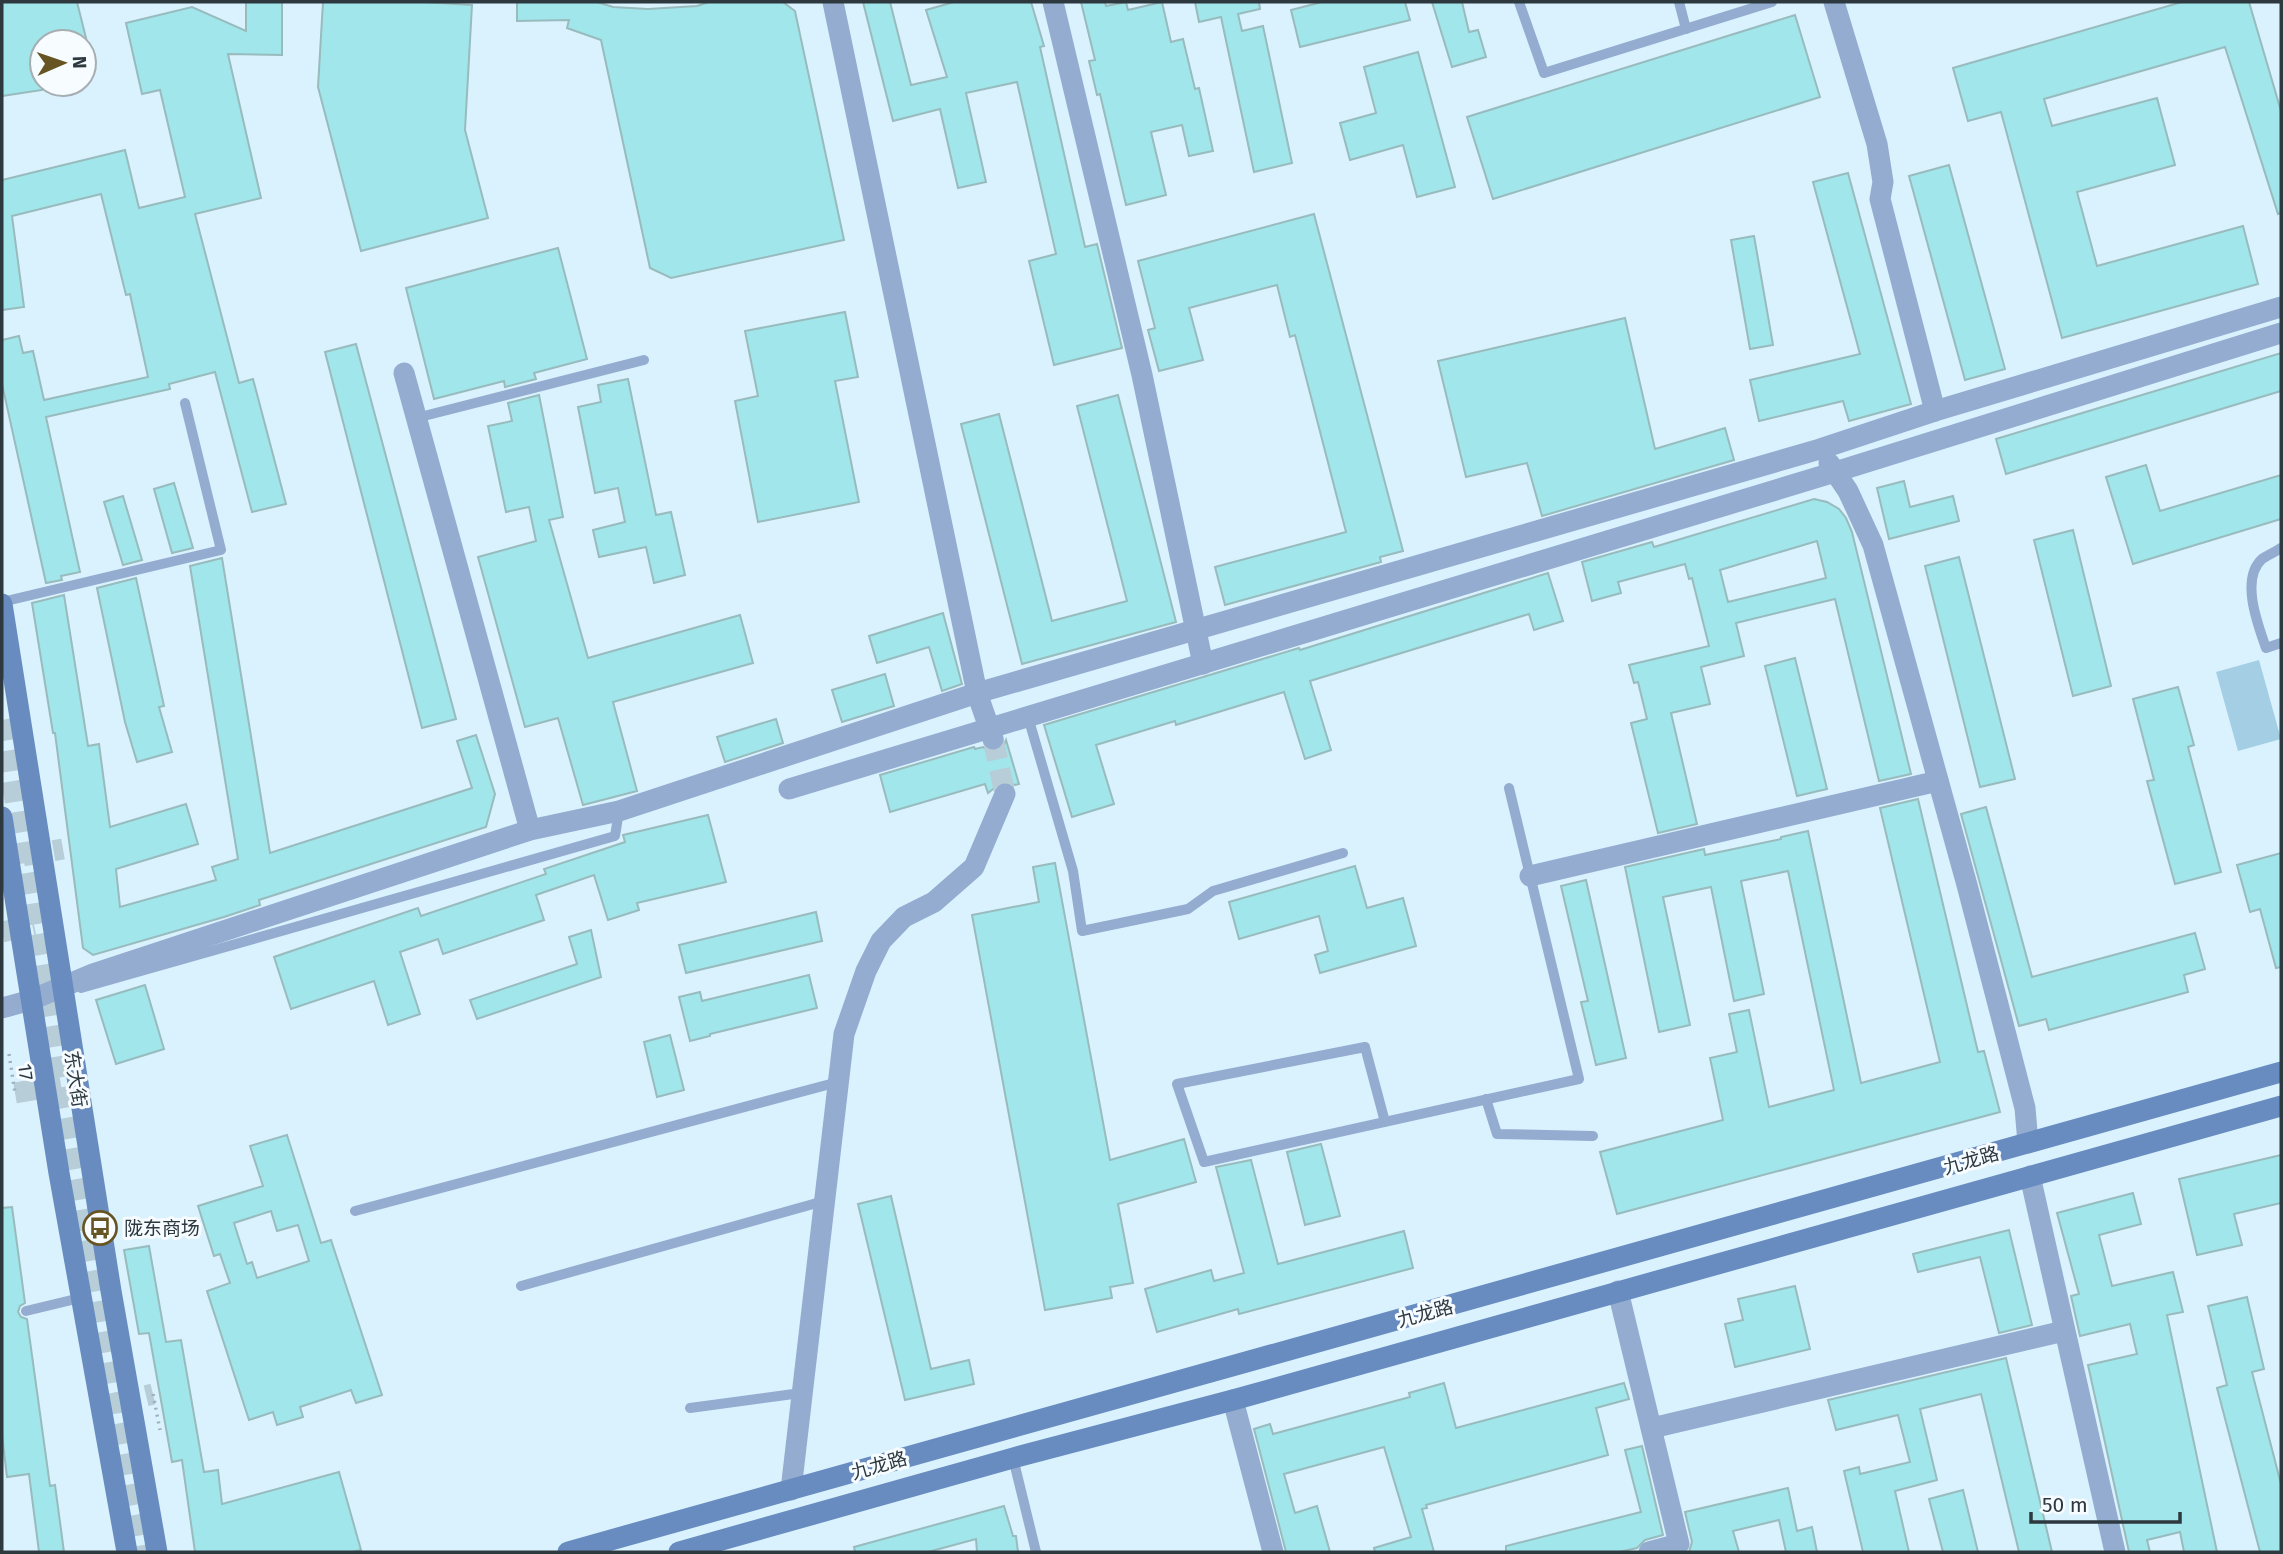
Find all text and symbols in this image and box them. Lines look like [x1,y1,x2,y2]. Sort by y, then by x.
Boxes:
north arrow [28,28,98,98]
text: N [68,56,91,69]
street label: 东大街 [60,1049,91,1109]
street label: 17 [13,1062,38,1082]
street label: 九龙路 [1941,1142,2002,1179]
bus stop icon: 陇东商场 [81,1209,119,1247]
place label: 陇东商场 [124,1217,200,1240]
street label: 九龙路 [1395,1295,1456,1332]
street label: 九龙路 [849,1447,910,1484]
scale bar [2031,1480,2180,1524]
text: 50 m [2042,1492,2088,1518]

